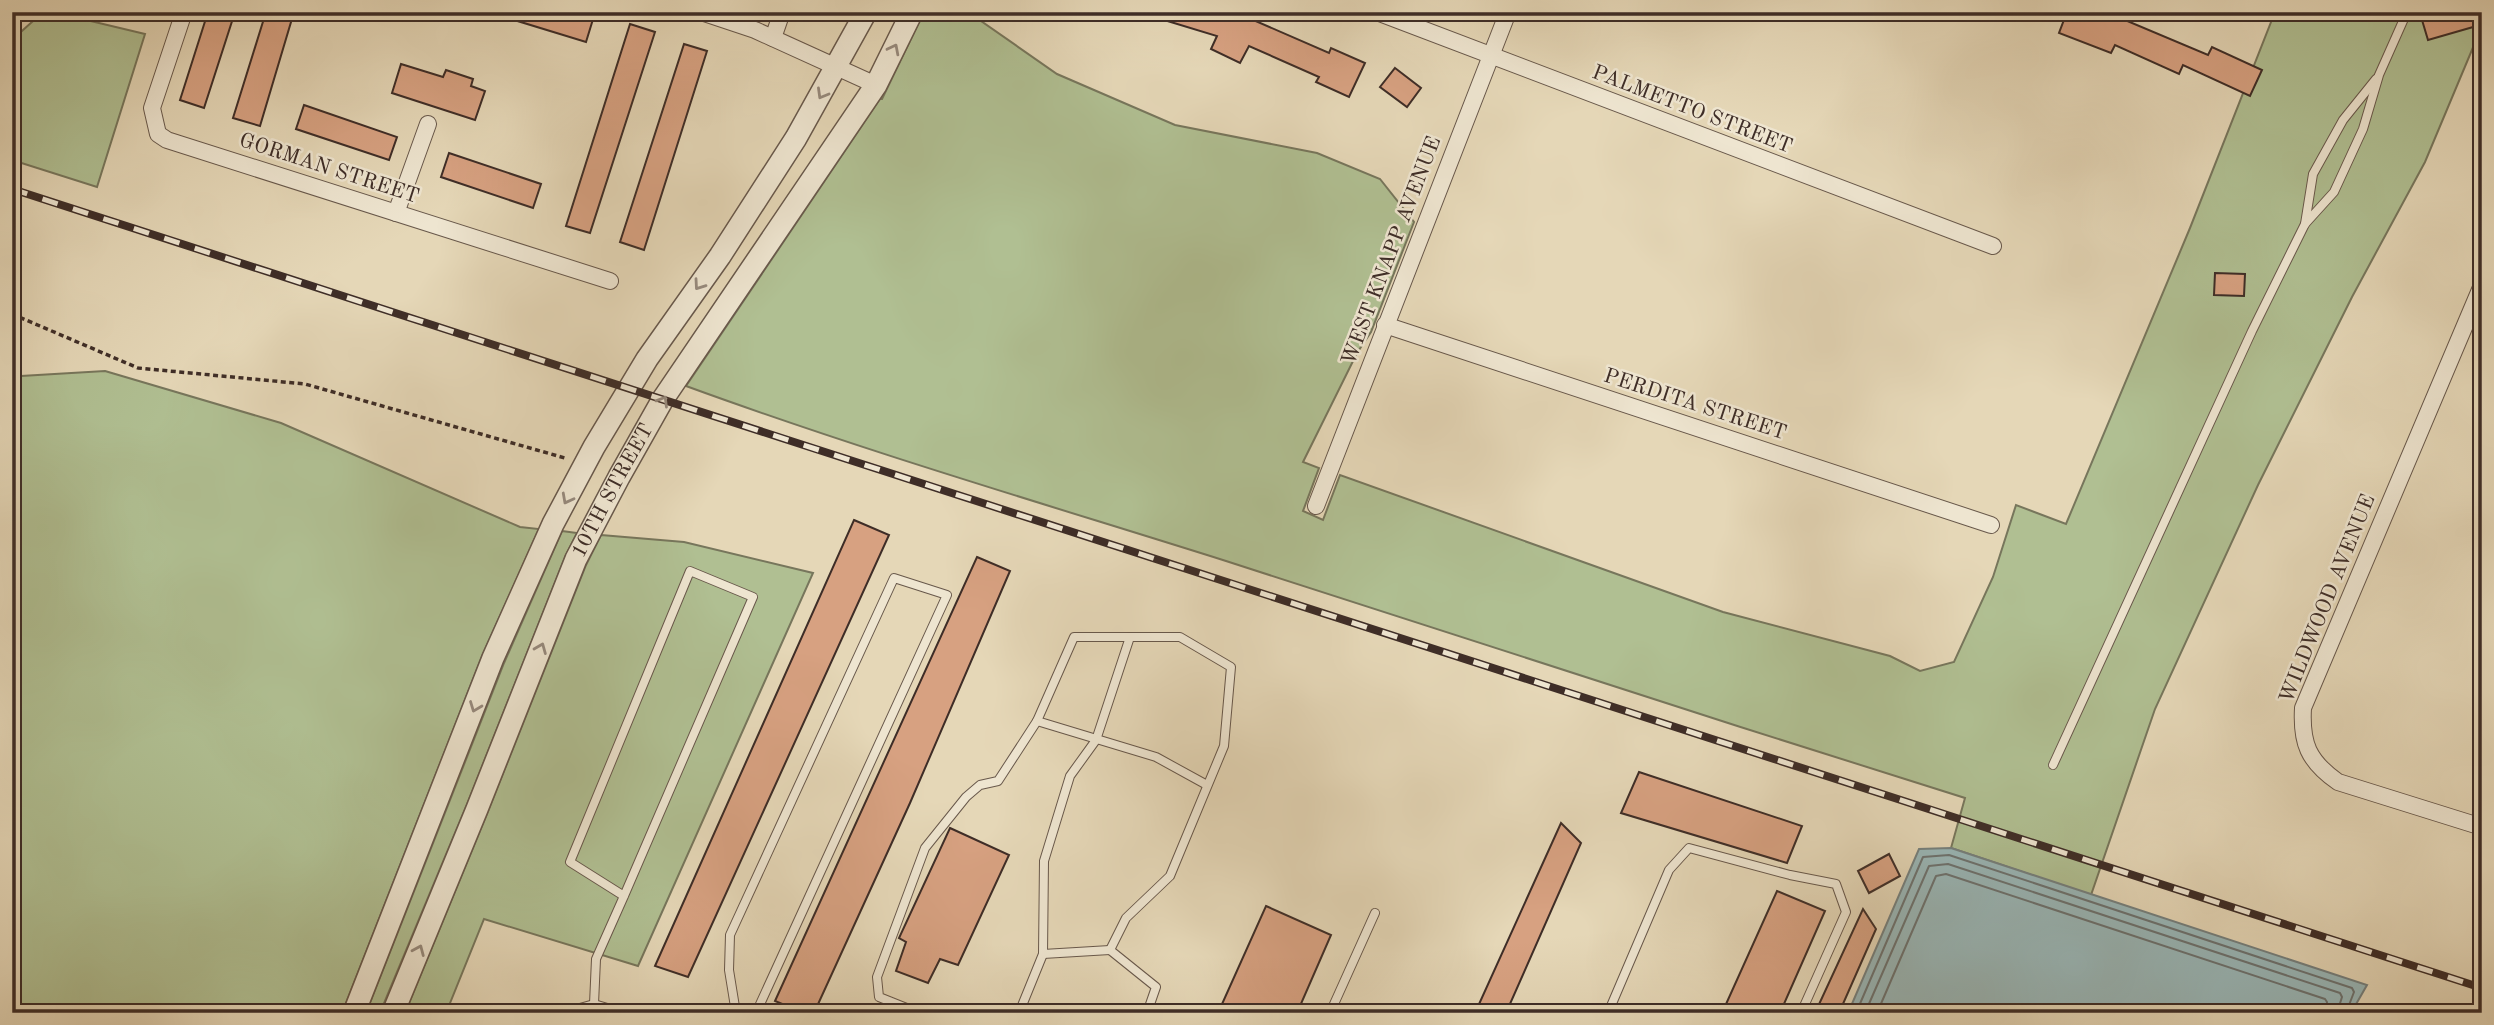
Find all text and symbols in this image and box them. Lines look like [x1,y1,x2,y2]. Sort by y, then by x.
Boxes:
one-way arrow [886,44,900,56]
street label: PALMETTO STREET [1589,62,1795,158]
one-way arrow [817,86,830,99]
street label: GORMAN STREET [237,130,421,208]
street label: WEST KNAPP AVENUE [1339,134,1445,368]
one-way arrow [695,277,707,290]
street label: PERDITA STREET [1601,366,1789,444]
one-way arrow [655,395,668,408]
street label: 10TH STREET [568,420,657,561]
one-way arrow [561,492,575,504]
street label: WILDWOOD AVENUE [2276,492,2380,706]
one-way arrow [532,643,546,655]
one-way arrow [469,700,483,712]
one-way arrow [410,944,424,956]

